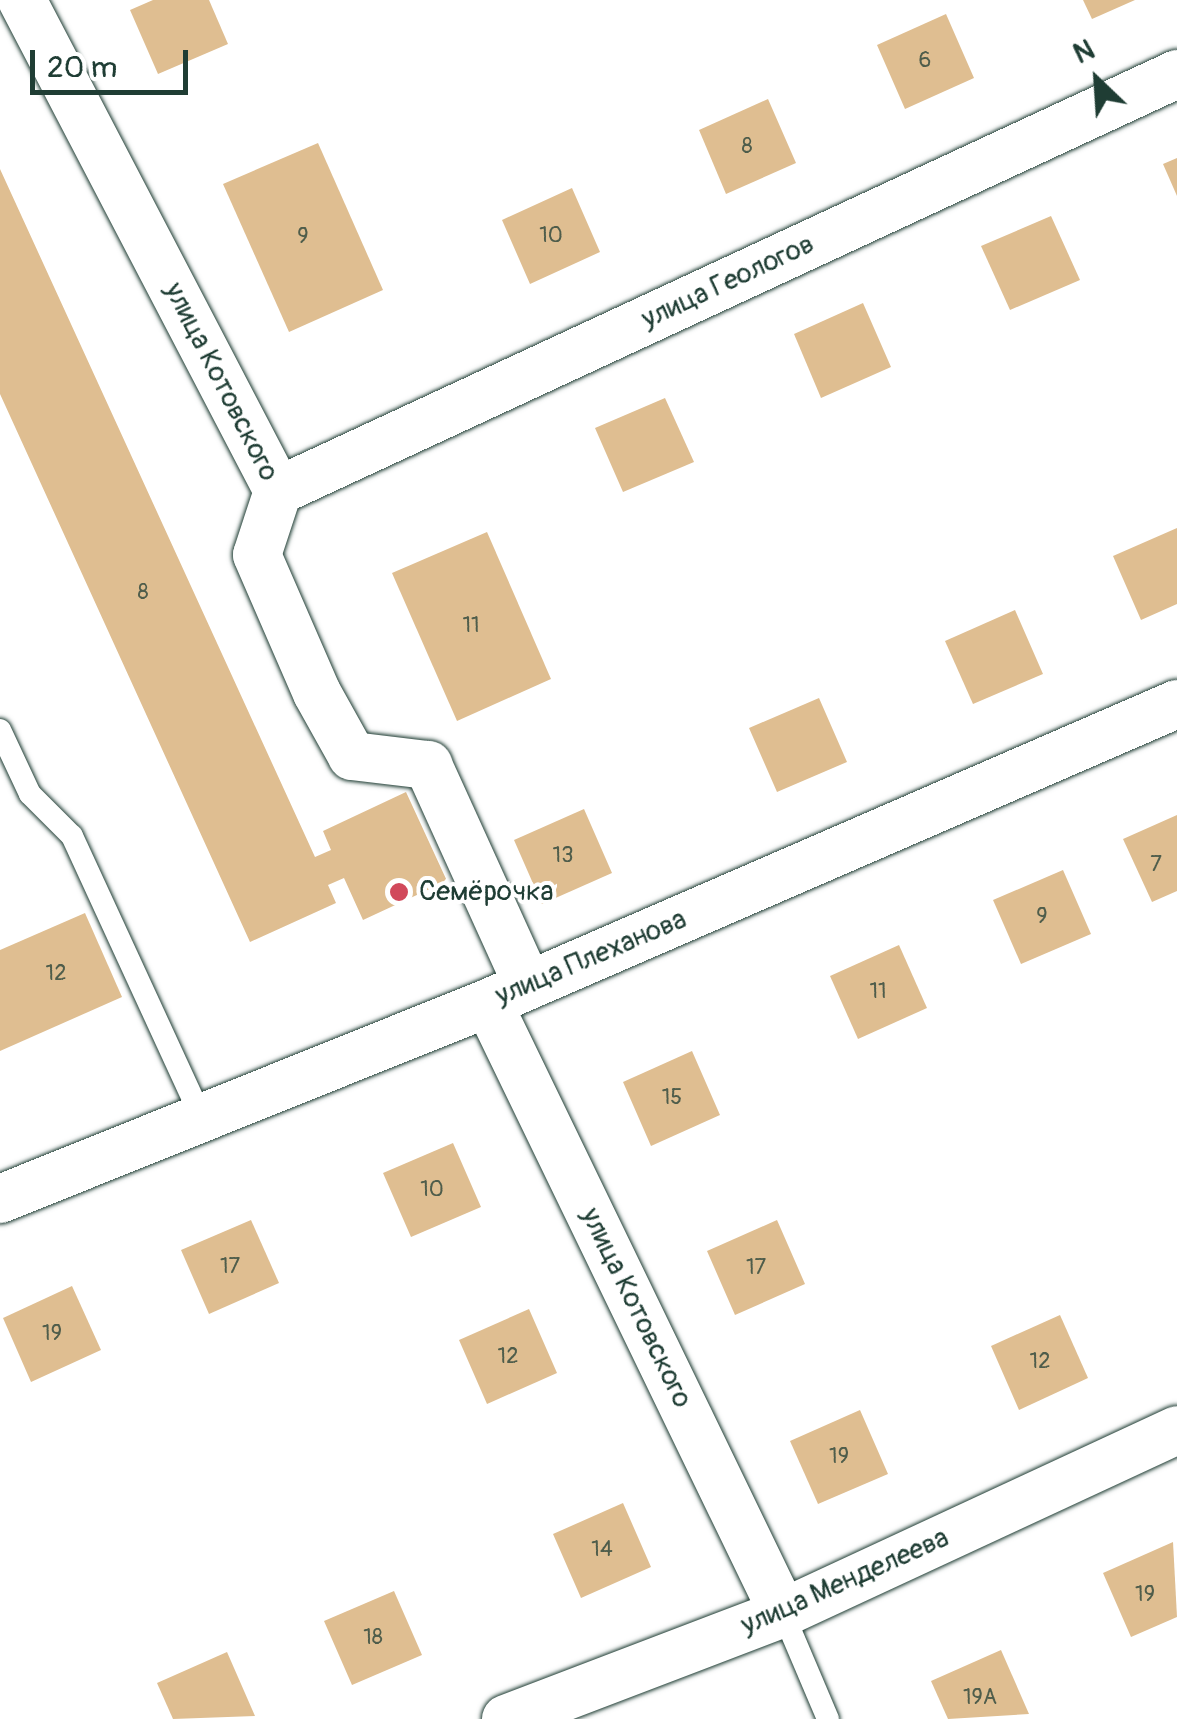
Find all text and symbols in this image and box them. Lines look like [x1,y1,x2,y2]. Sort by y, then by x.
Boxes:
scale bar [35,30,192,92]
north arrow [1047,30,1147,130]
text: N [1068,32,1100,72]
house number: 6 [919,48,931,74]
text: 20 m [47,49,117,86]
house number: 8 [741,134,753,160]
house number: 10 [539,223,563,249]
house number: 9 [297,224,309,250]
street label: улица Геологов [637,227,819,337]
street label: улица Котовского [157,277,285,487]
house number: 8 [137,580,149,606]
house number: 11 [462,613,480,639]
house number: 13 [553,843,573,869]
house number: 7 [1150,852,1162,878]
place label: Семёрочка [419,875,554,909]
marker: Семёрочка [388,881,410,903]
street label: улица Плеханова [491,903,691,1013]
house number: 9 [1036,904,1048,930]
house number: 12 [46,961,66,987]
house number: 11 [869,979,887,1005]
house number: 15 [662,1085,682,1111]
house number: 10 [420,1177,444,1203]
street label: улица Котовского [573,1203,699,1413]
house number: 17 [220,1254,240,1280]
house number: 17 [746,1255,766,1281]
house number: 19 [42,1321,62,1347]
house number: 12 [498,1344,518,1370]
house number: 12 [1030,1349,1050,1375]
house number: 19 [829,1444,849,1470]
street label: улица Менделеева [736,1521,954,1643]
house number: 14 [591,1537,613,1563]
house number: 19 [1135,1582,1155,1608]
house number: 18 [363,1625,383,1651]
house number: 19А [963,1685,997,1711]

